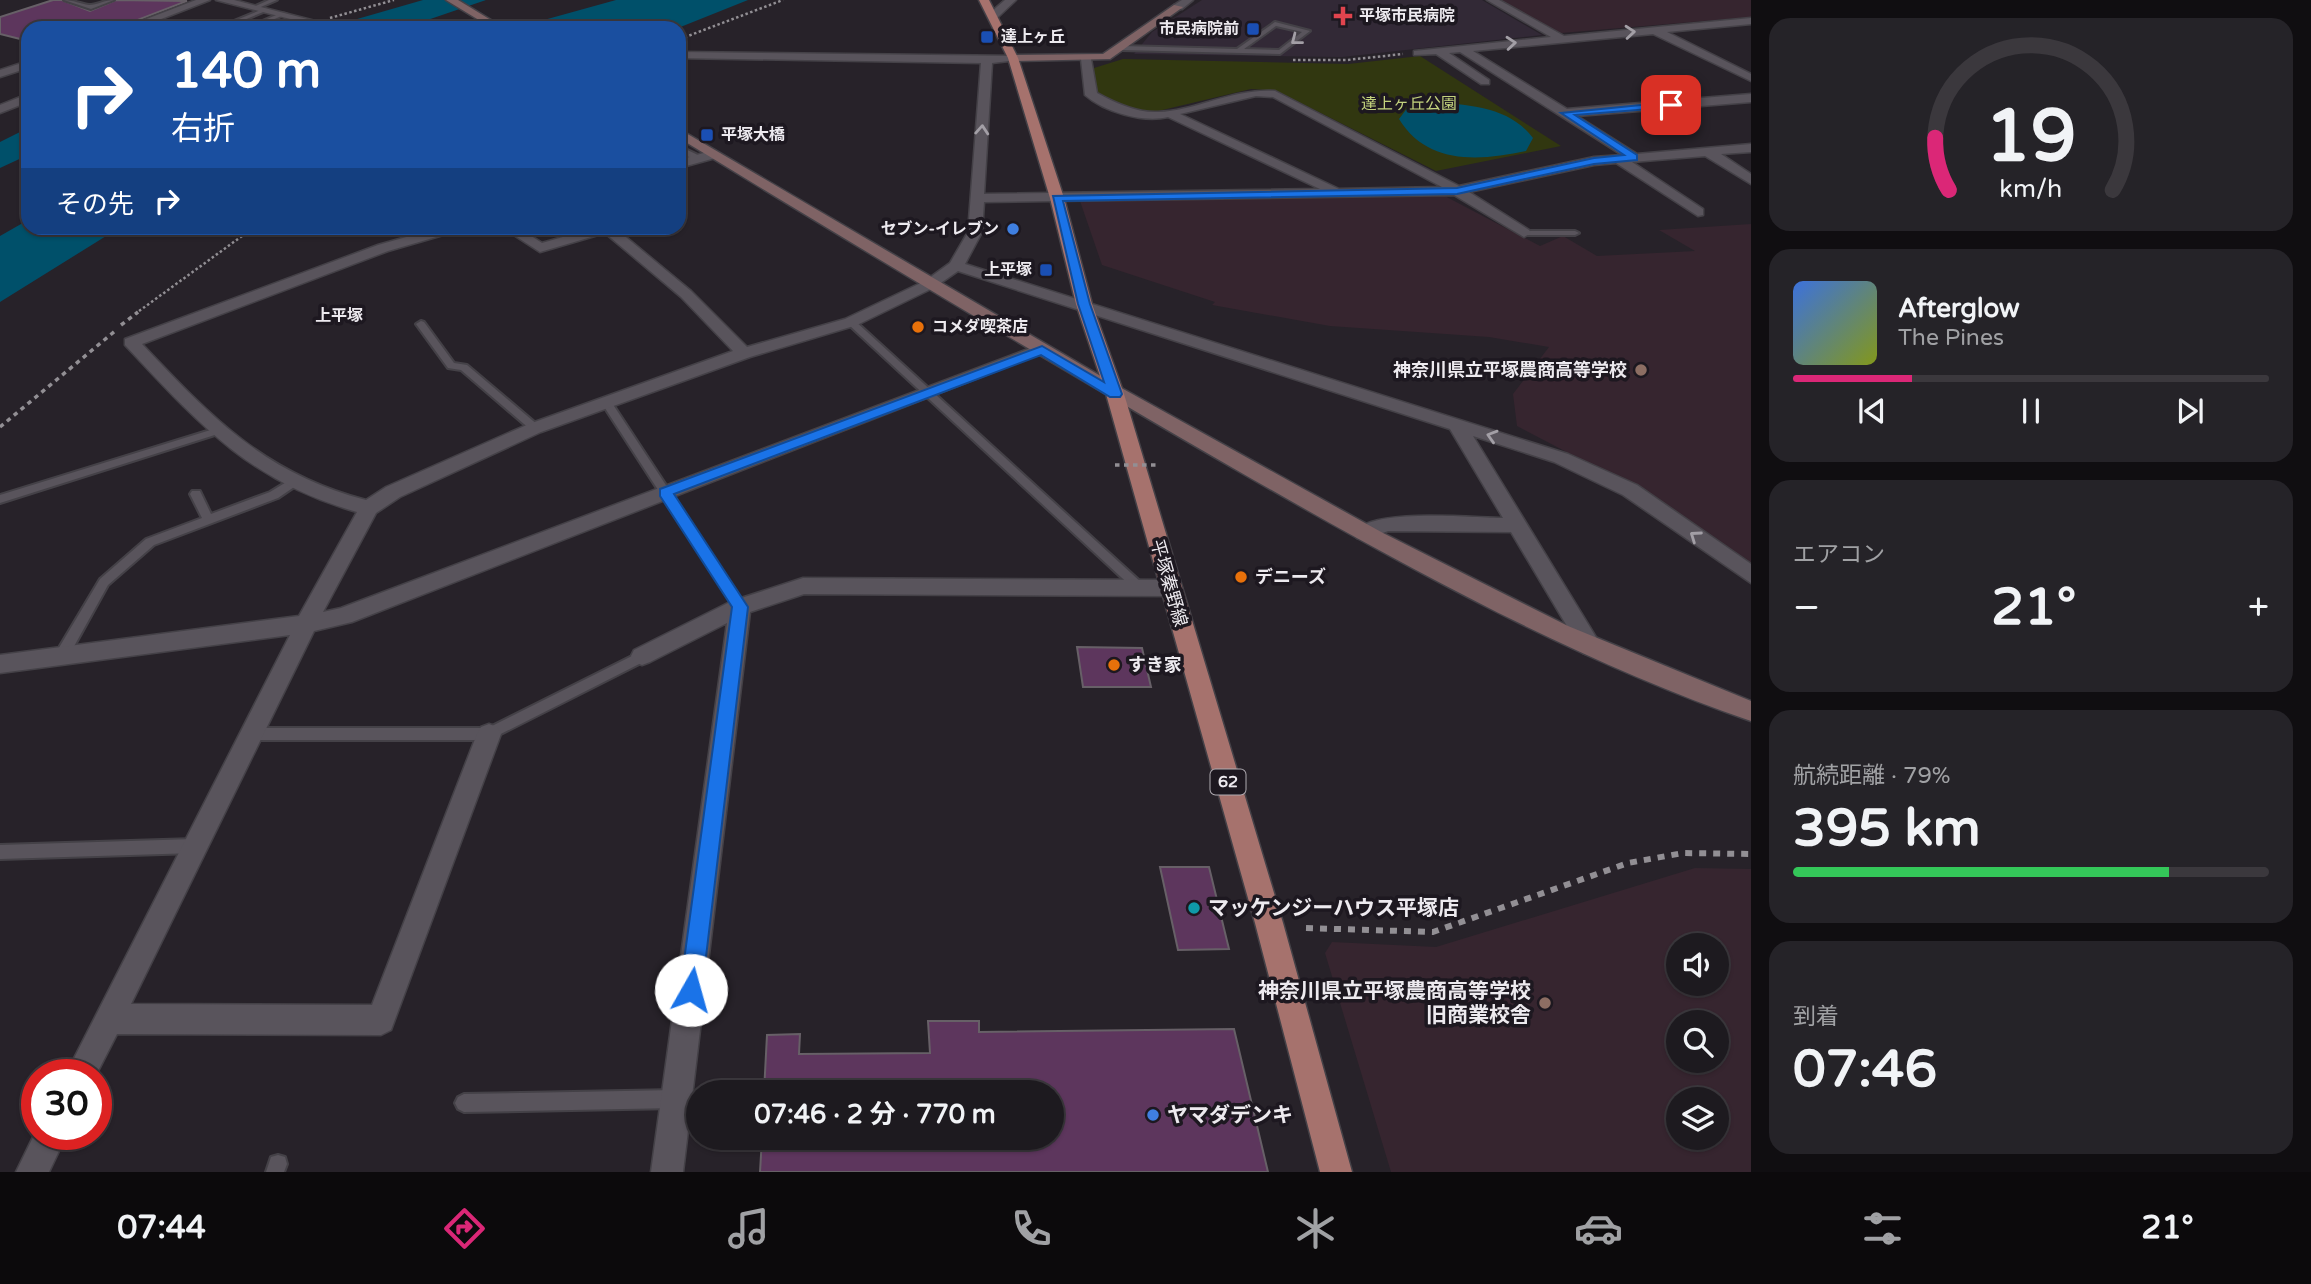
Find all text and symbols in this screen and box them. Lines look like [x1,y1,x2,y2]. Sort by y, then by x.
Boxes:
marker: 平塚市民病院 [1333,6,1353,26]
place label: 平塚市民病院 [1359,6,1455,26]
place label: 市民病院前 [1159,19,1239,39]
marker: 市民病院前 [1245,21,1261,37]
one-way arrow [1624,25,1636,40]
place label: 達上ヶ丘 [1001,27,1065,47]
marker: 達上ヶ丘 [979,29,995,45]
one-way arrow [1291,31,1303,44]
one-way arrow [1506,36,1517,51]
text: 140 m [171,42,321,101]
icon: right [56,49,147,140]
pin [1641,75,1701,135]
icon: arrive [1652,86,1690,124]
park label: 達上ヶ丘公園 [1361,94,1457,114]
text: 19 [1985,94,2077,182]
text: 右折 [171,110,235,148]
one-way arrow [975,124,990,135]
place label: 平塚大橋 [721,125,785,145]
marker: 平塚大橋 [699,127,715,143]
text: km/h [2000,174,2062,204]
icon: right [148,182,186,220]
text: その先 [56,189,134,220]
place label: セブン-イレブン [880,219,999,239]
marker: セブン-イレブン [1005,221,1021,237]
place label: 上平塚 [984,260,1032,280]
marker: 上平塚 [1038,262,1054,278]
text: Afterglow [1898,293,2020,324]
district label: 上平塚 [315,306,363,326]
place label: コメダ喫茶店 [932,317,1028,337]
marker: コメダ喫茶店 [910,319,926,335]
text: The Pines [1898,324,2004,352]
place label: 神奈川県立平塚農商高等学校 [1393,359,1627,381]
marker: 神奈川県立平塚農商高等学校 [1633,362,1649,378]
icon: previous [1853,392,1891,430]
icon: pause [2012,392,2050,430]
icon: next [2171,392,2209,430]
one-way arrow [1487,430,1499,445]
one-way arrow [1690,532,1703,544]
street label: 平塚秦野線 [1146,537,1192,629]
text: エアコン [1793,541,1885,569]
place label: デニーズ [1255,566,1326,588]
marker: デニーズ [1233,569,1249,585]
text: 21° [1991,576,2076,639]
text: − [1793,585,1820,631]
text: + [2248,585,2269,631]
place label: すき家 [1128,654,1182,676]
marker: すき家 [1106,657,1122,673]
text: 航続距離 · 79% [1793,762,1951,790]
road number: 62 [1210,769,1246,794]
text: 395 km [1793,797,1981,860]
place label: マッケンジーハウス平塚店 [1208,896,1459,921]
marker: マッケンジーハウス平塚店 [1186,900,1202,916]
map controls [1666,933,1729,1150]
button: sound [1666,933,1729,996]
position arrow [654,953,728,1027]
place label: 神奈川県立平塚農商高等学校 旧商業校舎 [1258,979,1531,1028]
marker: 神奈川県立平塚農商高等学校 旧商業校舎 [1537,995,1553,1011]
text: 到着 [1793,1003,1839,1031]
button: search [1666,1010,1729,1073]
text: 07:46 [1793,1038,1937,1101]
speed limit sign: 30 [21,1059,112,1150]
button: layers [1666,1087,1729,1150]
text: 07:46 · 2 分 · 770 m [754,1099,996,1130]
place label: ヤマダデンキ [1167,1103,1293,1128]
marker: ヤマダデンキ [1145,1107,1161,1123]
icon: directions [440,1204,489,1253]
icon: music [724,1204,773,1253]
icon: phone [1007,1204,1056,1253]
icon: climate [1291,1204,1340,1253]
icon: car [1574,1204,1623,1253]
icon: filters [1858,1204,1907,1253]
text: 07:44 [117,1209,206,1247]
text: 21° [2141,1209,2194,1247]

